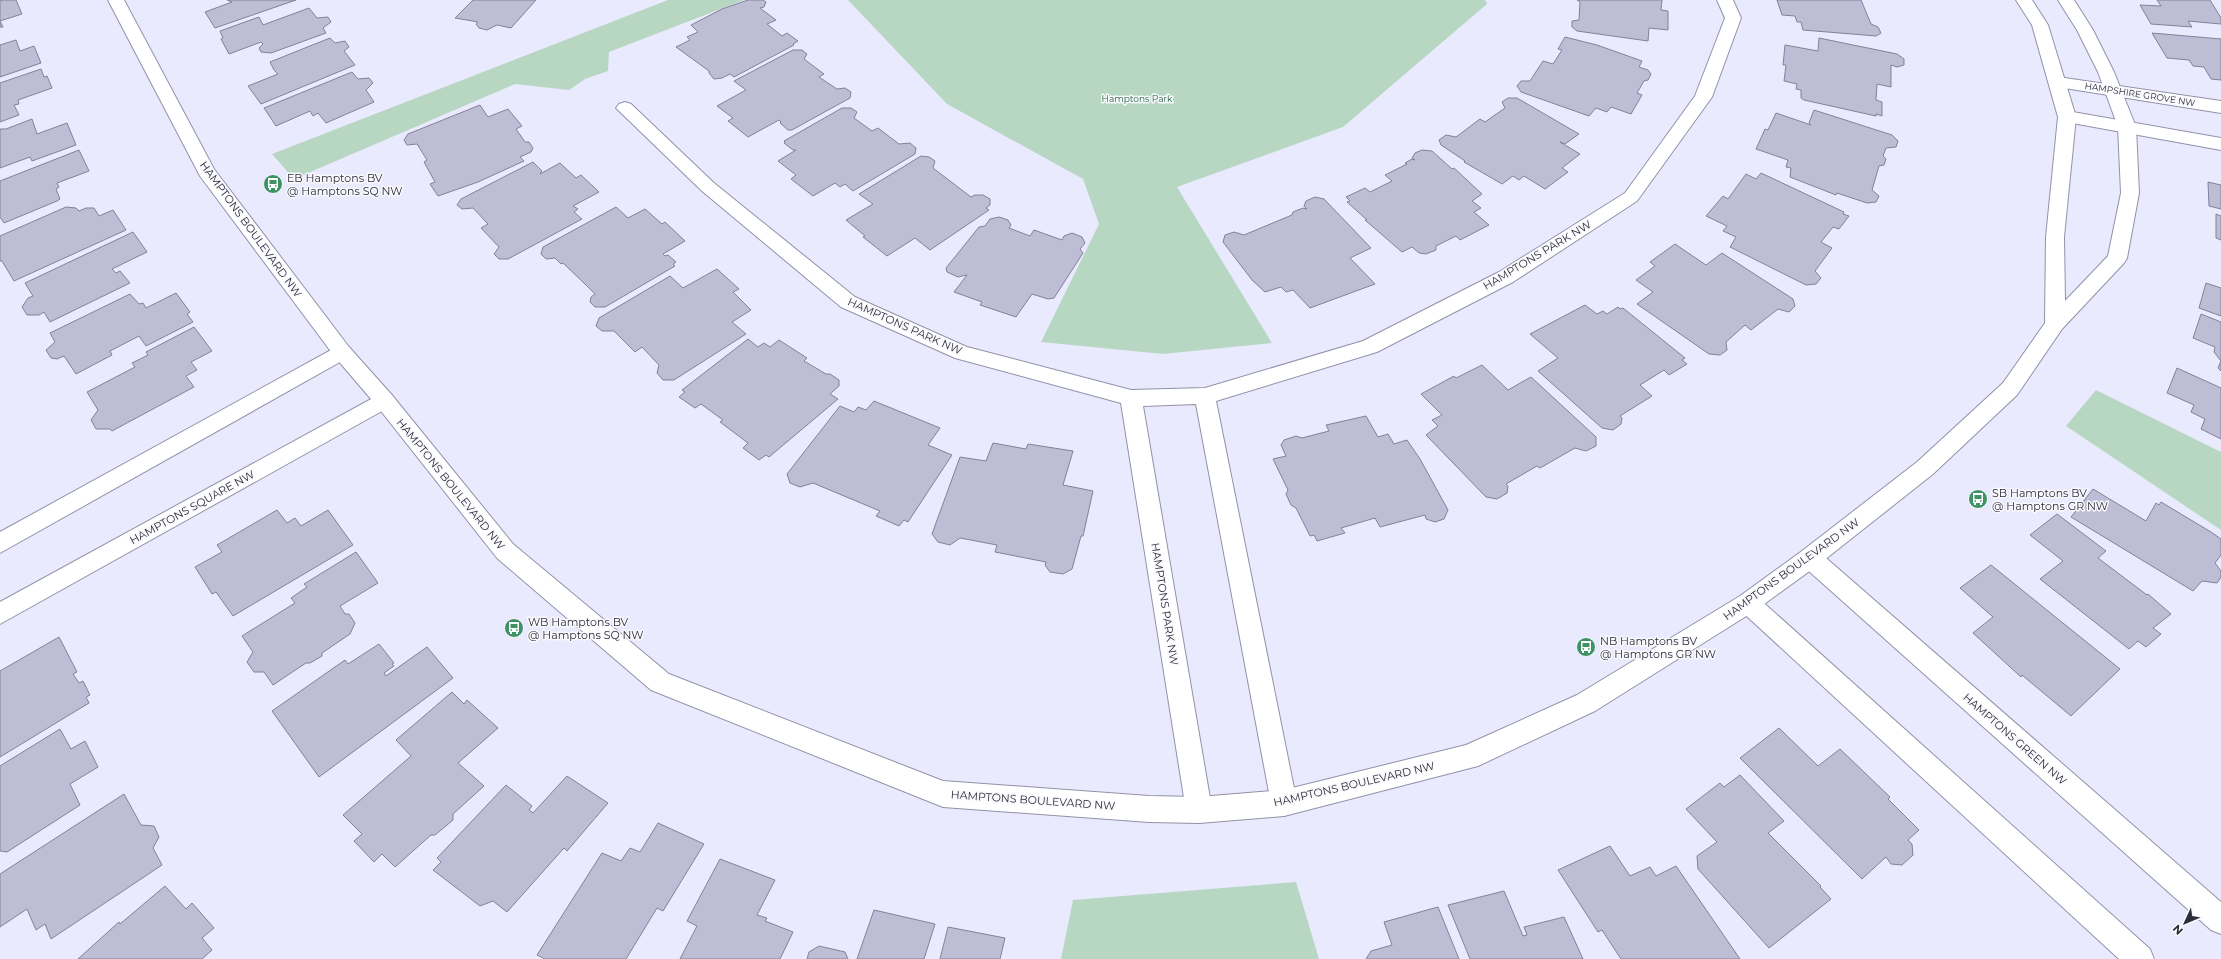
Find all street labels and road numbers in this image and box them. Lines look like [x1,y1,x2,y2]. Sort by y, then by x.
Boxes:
street label: HAMPSHIRE GROVE NW [2084,80,2196,108]
street label: HAMPTONS BOULEVARD NW [197,158,305,300]
street label: HAMPTONS PARK NW [1480,217,1594,293]
street label: HAMPTONS PARK NW [846,294,964,358]
street label: HAMPTONS BOULEVARD NW [394,416,508,552]
street label: HAMPTONS SQUARE NW [127,467,257,547]
street label: HAMPTONS BOULEVARD NW [1720,515,1862,623]
street label: HAMPTONS PARK NW [1148,542,1182,666]
street label: HAMPTONS GREEN NW [1960,690,2070,788]
street label: HAMPTONS BOULEVARD NW [1272,759,1436,809]
street label: HAMPTONS BOULEVARD NW [950,787,1116,813]

